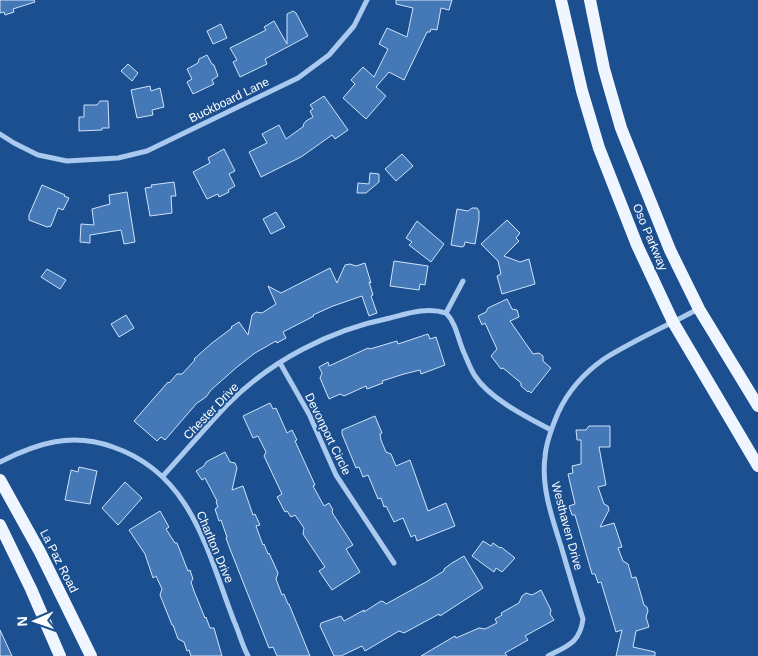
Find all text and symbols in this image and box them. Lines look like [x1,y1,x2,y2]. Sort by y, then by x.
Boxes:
street label: Buckboard Lane [187,74,272,125]
street label: Oso Parkway [630,201,670,273]
street label: Chester Drive [180,380,242,442]
street label: Devonport Circle [302,391,354,478]
street label: Westhaven Drive [548,480,586,572]
street label: Charlton Drive [194,509,237,585]
street label: La Paz Road [37,527,81,595]
north arrow [10,596,60,646]
text: N [14,616,30,627]

